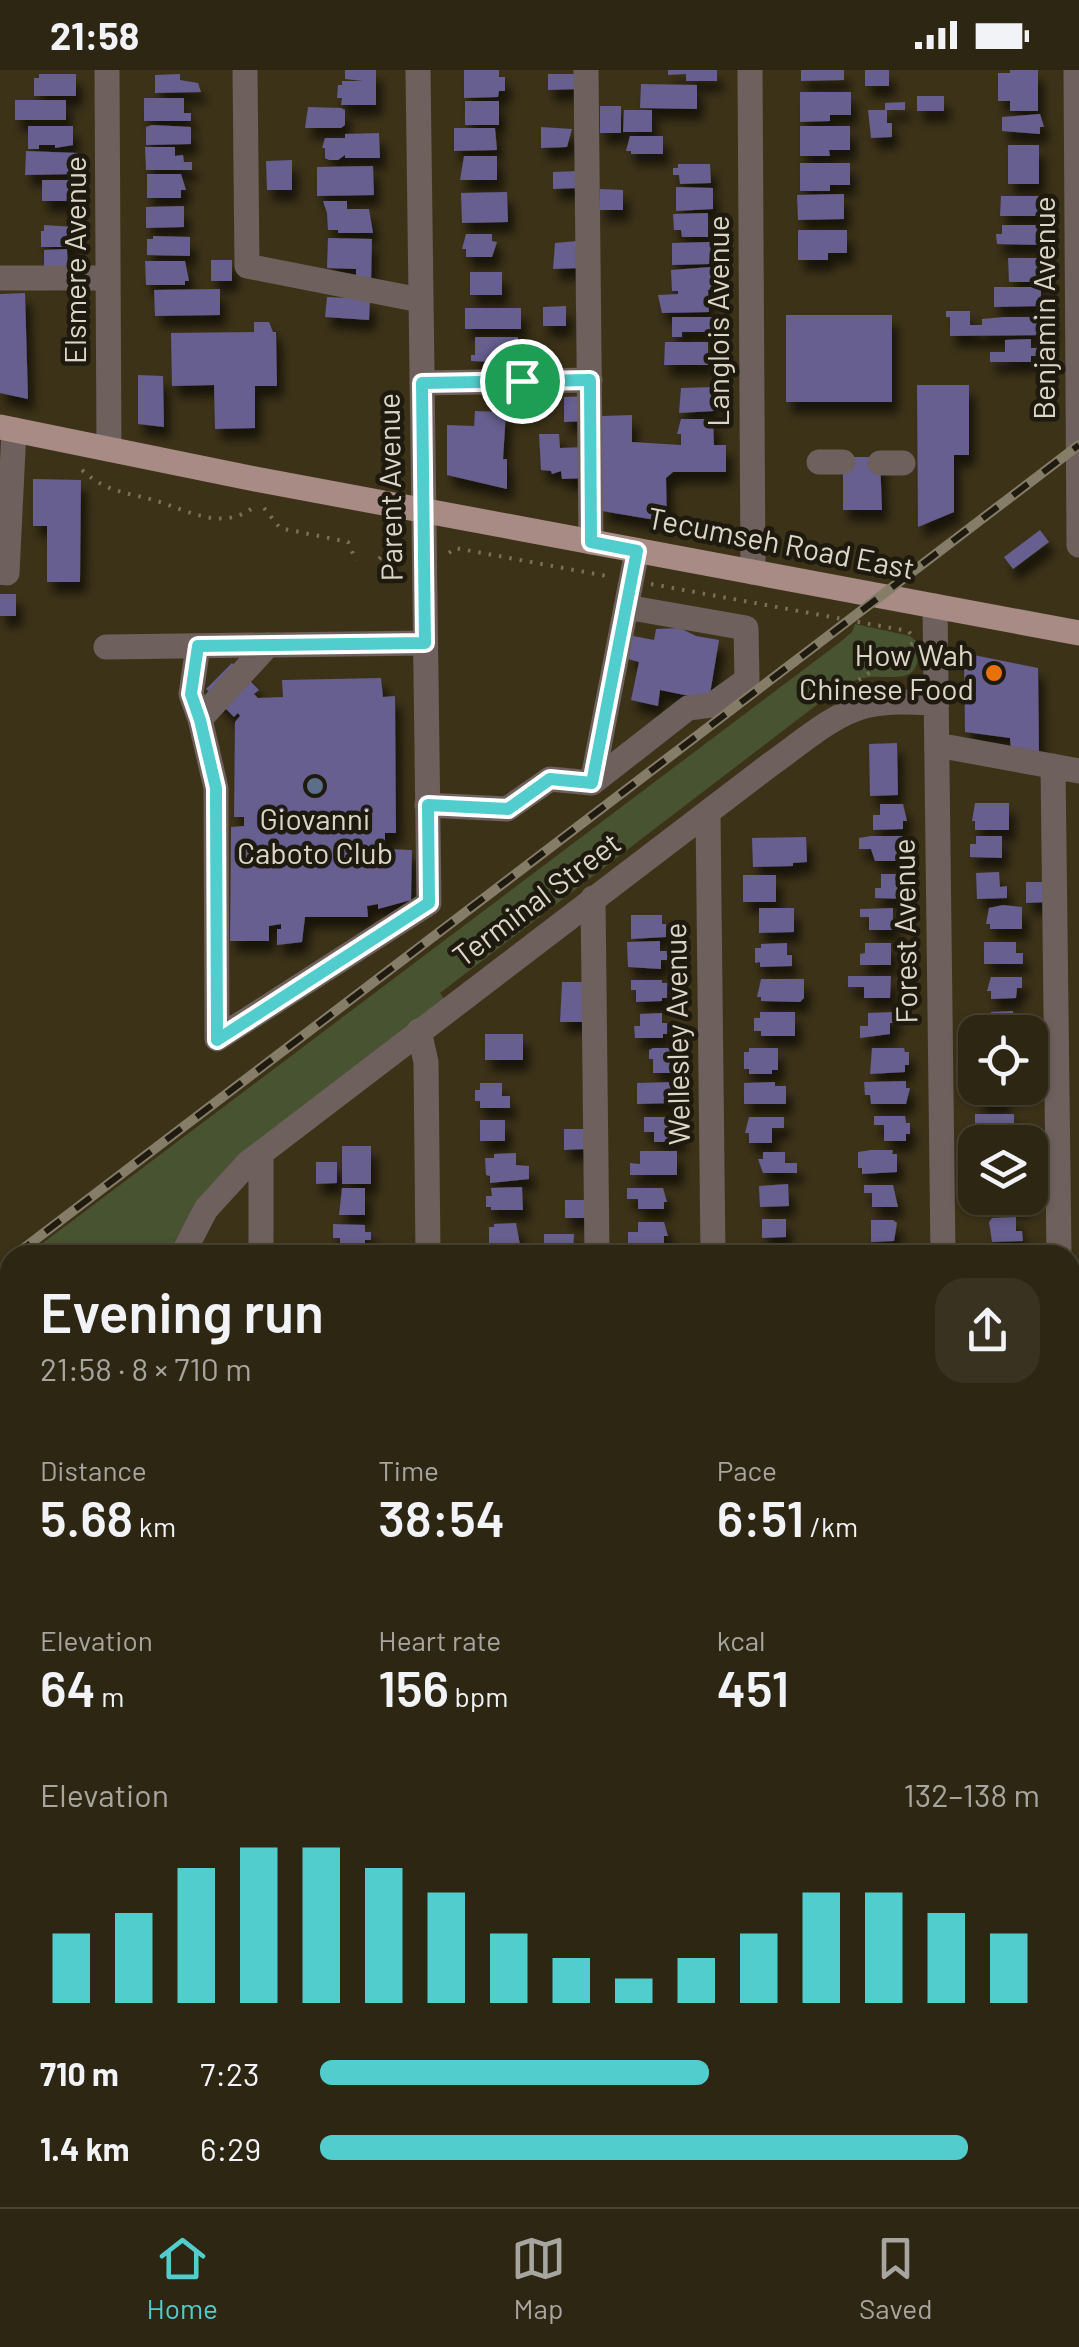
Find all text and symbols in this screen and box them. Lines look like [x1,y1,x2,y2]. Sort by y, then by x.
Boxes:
text: 21:58 [50,12,139,58]
street label: Elsmere Avenue [56,156,92,364]
street label: Benjamin Avenue [1025,196,1061,420]
street label: Langlois Avenue [699,215,735,427]
pin [480,339,565,424]
icon: arrive [495,354,550,409]
street label: Parent Avenue [369,393,409,581]
street label: Tecumseh Road East [645,498,918,586]
place label: How Wah Chinese Food [799,636,974,706]
marker: How Wah Chinese Food [983,662,1005,684]
marker: Giovanni Caboto Club [304,775,326,797]
place label: Giovanni Caboto Club [237,800,393,870]
street label: Terminal Street [445,824,627,973]
street label: Forest Avenue [884,838,924,1024]
street label: Wellesley Avenue [656,922,696,1146]
map controls [958,1015,1048,1215]
button: locate [958,1015,1048,1105]
button: layers [958,1125,1048,1215]
text: Evening run [40,1278,324,1344]
button: share [935,1278,1040,1383]
text: 21:58 · 8 × 710 m [40,1349,252,1387]
text: Distance [40,1453,147,1487]
text: Time [378,1453,439,1487]
text: Pace [717,1453,777,1487]
text: 5.68 [40,1487,133,1547]
text: 38:54 [378,1487,505,1547]
text: 6:51 [717,1487,804,1547]
text: km [133,1509,176,1543]
text: /km [804,1509,858,1543]
text: Elevation [40,1623,153,1657]
text: Heart rate [378,1623,501,1657]
text: kcal [717,1623,765,1657]
text: 64 [40,1657,96,1717]
text: 156 [378,1657,449,1717]
text: 451 [717,1657,789,1717]
text: m [96,1679,124,1713]
text: bpm [449,1679,508,1713]
text: Elevation [40,1775,169,1813]
text: 132–138 m [904,1775,1040,1813]
text: 710 m [40,2054,119,2092]
text: 7:23 [200,2054,259,2092]
text: 1.4 km [40,2129,130,2167]
text: 6:29 [200,2129,261,2167]
tab: Home [147,2231,218,2325]
tab: Map [511,2231,566,2325]
tab: Saved [859,2231,932,2325]

